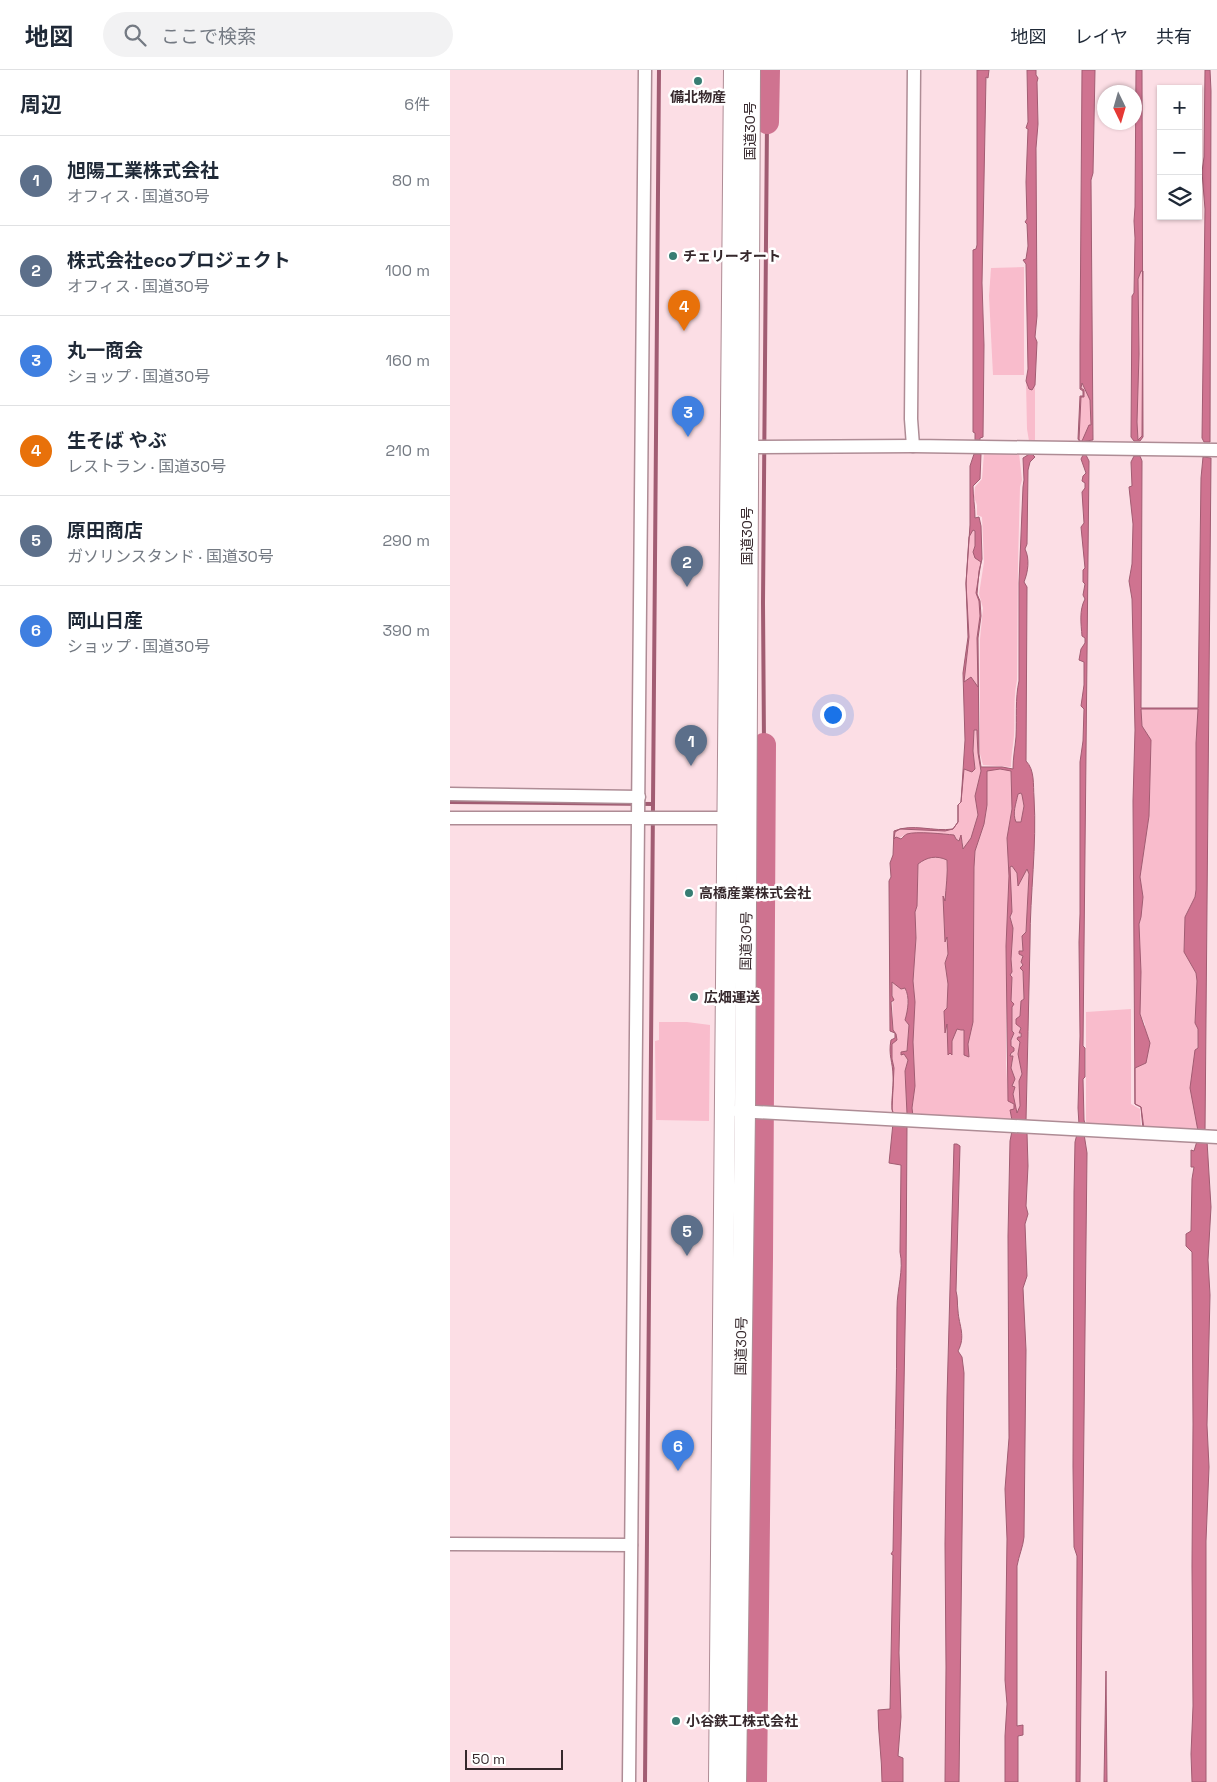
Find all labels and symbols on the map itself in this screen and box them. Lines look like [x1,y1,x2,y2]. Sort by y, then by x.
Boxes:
marker: 備北物産 [692,75,704,87]
north arrow [1097,85,1142,130]
place label: 備北物産 [670,88,726,106]
street label: 国道30号 [741,101,759,161]
place label: チェリーオート [683,247,781,265]
marker: チェリーオート [667,250,679,262]
pin: 4 [668,290,700,331]
pin: 3 [672,396,704,437]
street label: 国道30号 [738,506,756,566]
pin: 2 [671,546,703,587]
your location [820,702,846,728]
pin: 1 [675,725,707,766]
place label: 高橋産業株式会社 [699,884,811,902]
marker: 高橋産業株式会社 [683,887,695,899]
street label: 国道30号 [736,911,756,971]
place label: 広畑運送 [704,988,760,1006]
marker: 広畑運送 [688,991,700,1003]
pin: 5 [671,1215,703,1256]
street label: 国道30号 [731,1316,751,1376]
pin: 6 [662,1430,694,1471]
place label: 小谷鉄工株式会社 [686,1712,798,1730]
marker: 小谷鉄工株式会社 [670,1715,682,1727]
scale bar [465,1747,562,1770]

